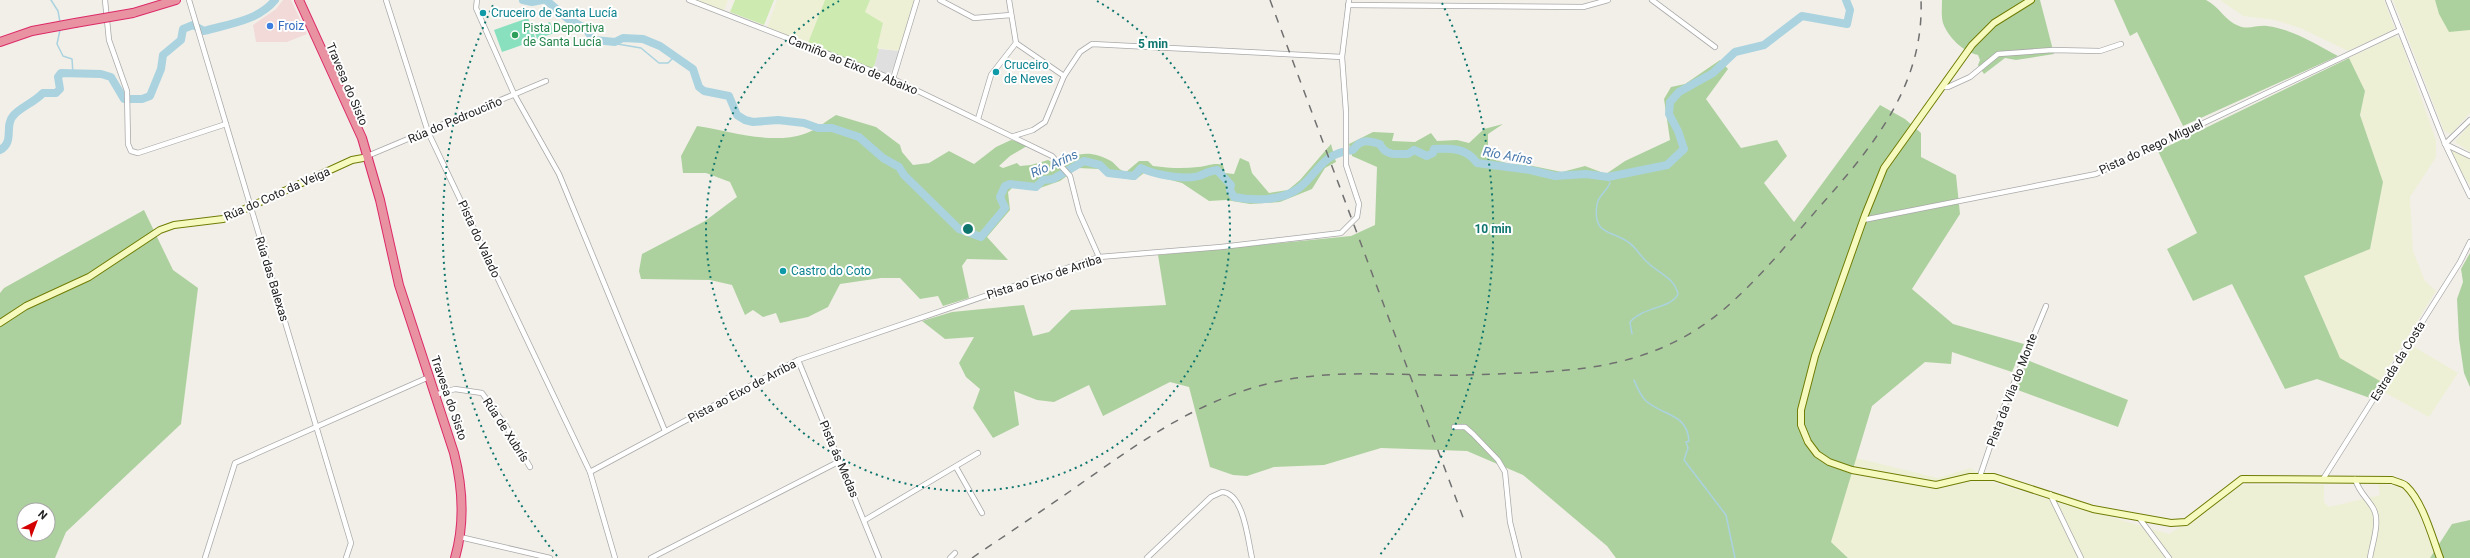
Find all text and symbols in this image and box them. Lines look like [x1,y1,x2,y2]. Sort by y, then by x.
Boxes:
place label: Cruceiro de Santa Lucía [491,6,617,20]
marker: Cruceiro de Santa Lucía [478,8,488,18]
place label: Froiz [278,19,304,33]
marker: Froiz [265,21,275,31]
place label: Pista Deportiva de Santa Lucía [523,21,604,49]
marker: Pista Deportiva de Santa Lucía [510,30,520,40]
street label: Camiño ao Eixo de Abaixo [786,33,920,98]
text: 5 min [1138,37,1168,51]
street label: Travesa do Sisto [323,41,371,128]
place label: Cruceiro de Neves [1004,58,1053,86]
marker: Cruceiro de Neves [991,67,1001,77]
street label: Rúa do Pedrouciño [406,94,504,146]
street label: Pista do Rego Miguel [2097,117,2205,177]
water label: Río Aríns [1482,144,1535,167]
water label: Río Aríns [1028,146,1081,181]
street label: Rúa do Coto da Veiga [222,164,332,224]
street label: Pista do Valado [455,198,503,280]
centre of rings [961,222,975,236]
text: 10 min [1474,222,1512,236]
street label: Rúa das Balexas [252,235,292,323]
street label: Pista ao Eixo de Arriba [985,252,1103,302]
place label: Castro do Coto [791,264,871,278]
marker: Castro do Coto [778,266,788,276]
street label: Estrada da Costa [2368,319,2428,403]
street label: Pista da Vila do Monte [1984,331,2040,449]
street label: Travesa do Sisto [428,354,470,442]
street label: Pista ao Eixo de Arriba [686,357,798,425]
street label: Rúa de Xubrís [480,395,532,465]
street label: Pista ás Medas [817,418,861,500]
north arrow [16,502,56,542]
text: N [35,508,50,523]

